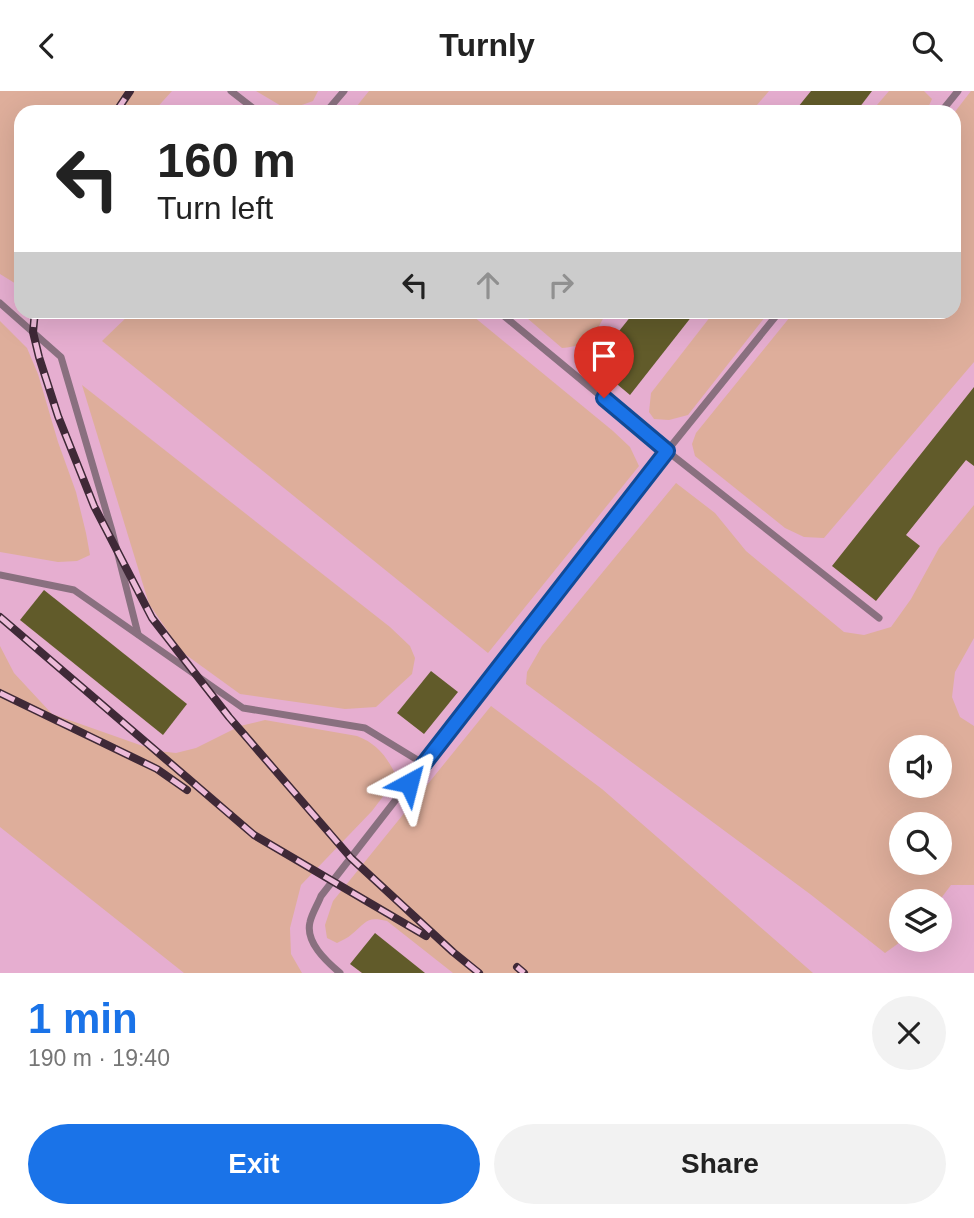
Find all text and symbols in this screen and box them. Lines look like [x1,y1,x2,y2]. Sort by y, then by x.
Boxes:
icon: back [28,27,66,65]
text: Turnly [439,27,535,63]
icon: search [908,27,946,65]
icon: left [42,133,133,224]
text: 160 m [157,133,296,187]
text: Turn left [157,190,273,226]
icon: left [396,266,434,304]
icon: ahead [469,266,507,304]
icon: right [542,266,580,304]
pin [574,326,634,398]
icon: arrive [585,337,623,375]
map controls [889,735,952,952]
button: sound [889,735,952,798]
position arrow [372,746,446,820]
button: search [889,812,952,875]
button: layers [889,889,952,952]
text: 1 min [28,995,138,1042]
button: close [872,996,946,1070]
text: 190 m · 19:40 [28,1045,170,1071]
button: Exit [28,1124,480,1204]
button: Share [494,1124,946,1204]

